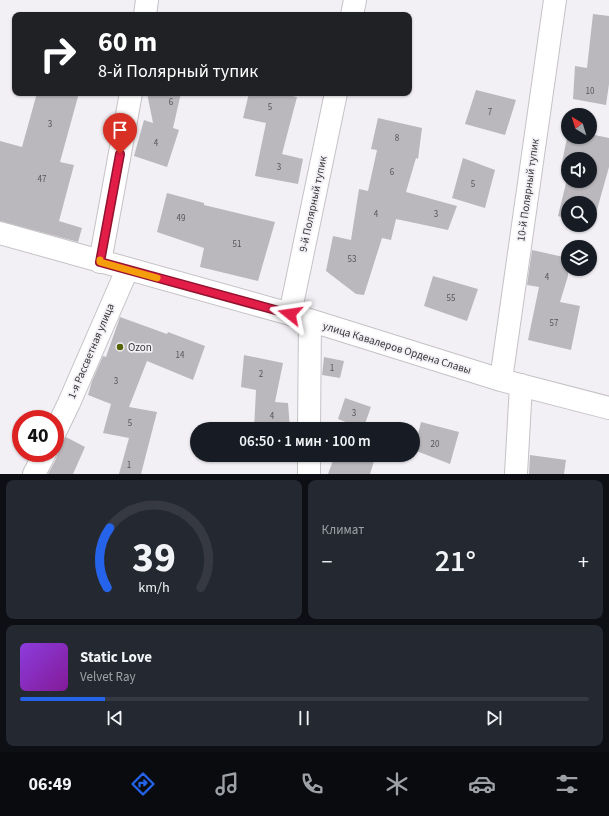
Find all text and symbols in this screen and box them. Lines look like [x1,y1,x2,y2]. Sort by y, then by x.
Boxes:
text: 60 m [98,22,157,62]
icon: right [32,28,84,80]
text: 8-й Полярный тупик [98,59,258,84]
house number: 10 [586,85,595,98]
house number: 6 [169,96,174,109]
house number: 5 [268,101,273,114]
house number: 7 [488,106,493,119]
north arrow [561,108,597,144]
map controls [561,108,597,276]
pin [103,113,137,154]
house number: 3 [48,118,53,131]
icon: arrive [109,119,131,141]
house number: 8 [395,132,400,145]
house number: 4 [154,137,159,150]
street label: 10-й Полярный тупик [513,137,543,242]
button: sound [561,152,597,188]
street label: 9-й Полярный тупик [295,154,331,253]
house number: 3 [277,161,282,174]
house number: 6 [390,166,395,179]
house number: 47 [38,173,47,186]
house number: 5 [471,178,476,191]
button: search [561,196,597,232]
house number: 4 [374,208,379,221]
house number: 3 [434,208,439,221]
house number: 49 [177,212,186,225]
house number: 51 [233,238,241,251]
button: layers [561,240,597,276]
house number: 53 [348,253,357,266]
house number: 4 [545,271,550,284]
house number: 55 [447,292,456,305]
position arrow [269,293,311,335]
street label: 1-я Рассветная улица [64,301,118,401]
house number: 57 [550,317,559,330]
street label: улица Кавалеров Ордена Славы [321,318,473,378]
place label: Ozon [128,340,152,355]
marker: Ozon [115,342,125,352]
house number: 14 [176,349,185,362]
house number: 1 [330,362,334,375]
house number: 2 [259,368,264,381]
house number: 3 [114,375,119,388]
house number: 3 [352,407,357,420]
speed limit sign: 40 [12,410,64,462]
house number: 4 [270,410,275,423]
house number: 5 [128,417,133,430]
text: 06:50 · 1 мин · 100 m [239,431,371,452]
house number: 20 [431,438,440,451]
house number: 1 [127,459,131,472]
text: Климат [322,521,364,539]
text: 39 [132,527,176,587]
text: 21° [435,540,476,583]
text: − [322,546,332,578]
text: + [578,546,589,578]
text: km/h [138,576,170,597]
text: Static Love [80,647,152,668]
text: Velvet Ray [80,668,136,686]
icon: previous [104,707,126,729]
icon: pause [293,707,315,729]
icon: next [483,707,505,729]
icon: directions [129,770,157,798]
icon: music [213,770,241,798]
icon: phone [298,770,326,798]
icon: climate [383,770,411,798]
icon: car [468,770,496,798]
icon: filters [553,770,581,798]
text: 06:49 [28,772,72,797]

